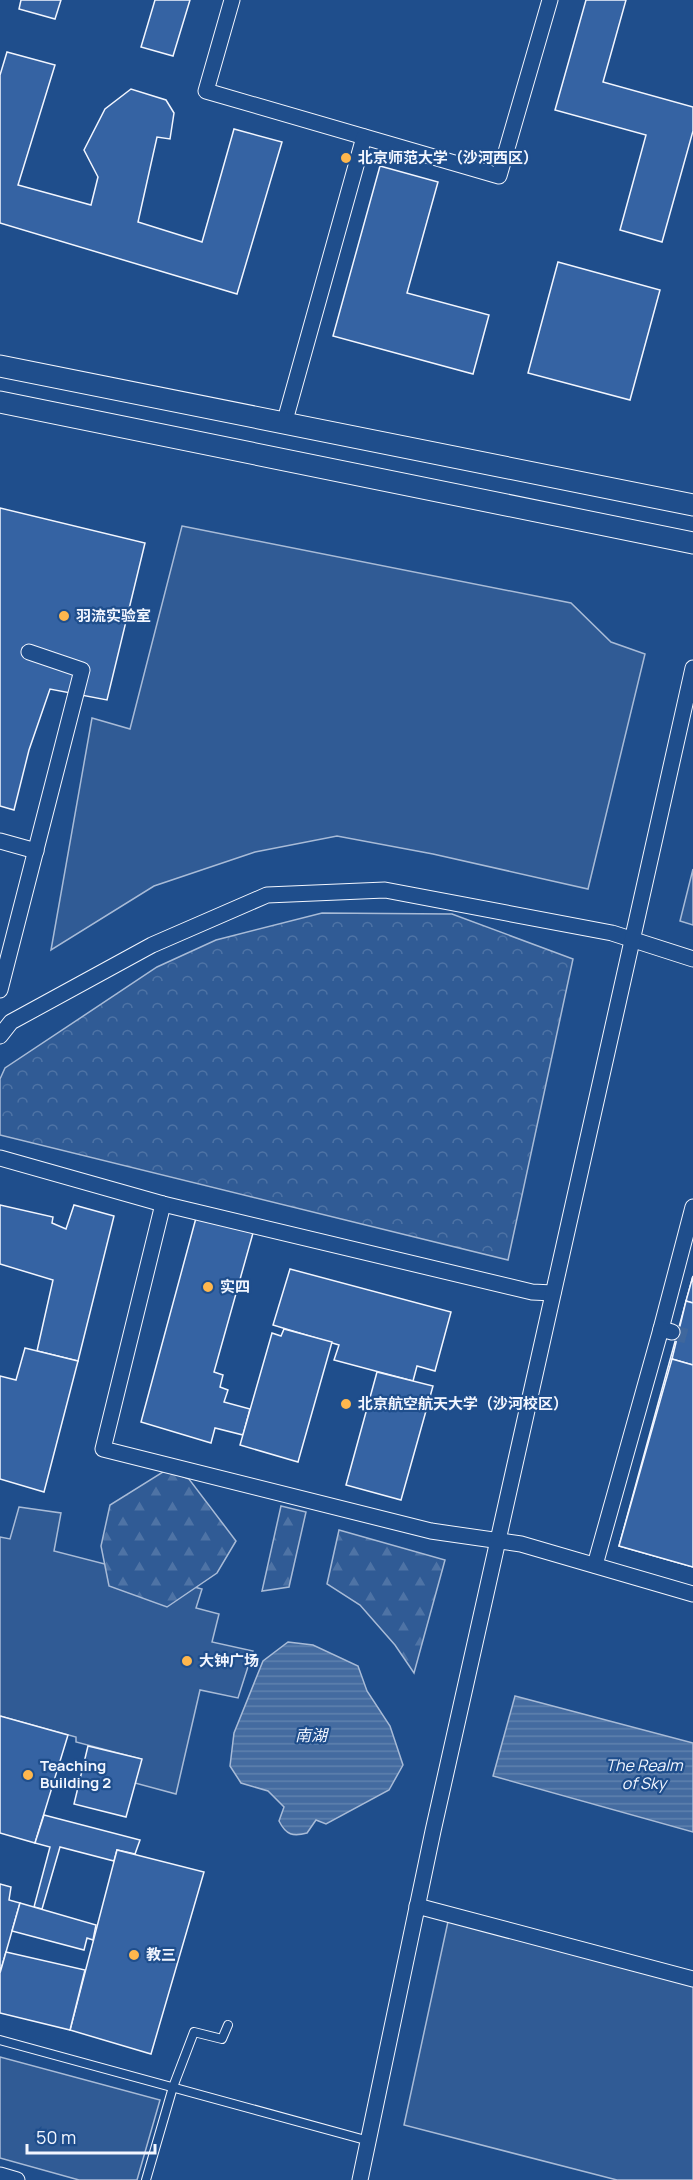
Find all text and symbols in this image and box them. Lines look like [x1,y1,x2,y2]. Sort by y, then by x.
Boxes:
place label: 北京师范大学（沙河西区） [358,147,538,168]
marker: 北京师范大学（沙河西区） [339,151,353,165]
place label: 羽流实验室 [76,605,151,626]
marker: 羽流实验室 [57,609,71,623]
place label: 实四 [220,1276,250,1297]
marker: 实四 [201,1280,215,1294]
place label: 北京航空航天大学（沙河校区） [358,1393,568,1414]
marker: 北京航空航天大学（沙河校区） [339,1397,353,1411]
place label: 大钟广场 [199,1650,259,1671]
marker: 大钟广场 [180,1654,194,1668]
water label: 南湖 [295,1724,330,1746]
water label: The Realm of Sky [605,1754,684,1794]
place label: Teaching Building 2 [40,1755,111,1793]
marker: Teaching Building 2 [21,1768,35,1782]
place label: 教三 [146,1944,176,1965]
marker: 教三 [127,1948,141,1962]
scale bar [27,2117,154,2155]
text: 50 m [36,2125,76,2149]

